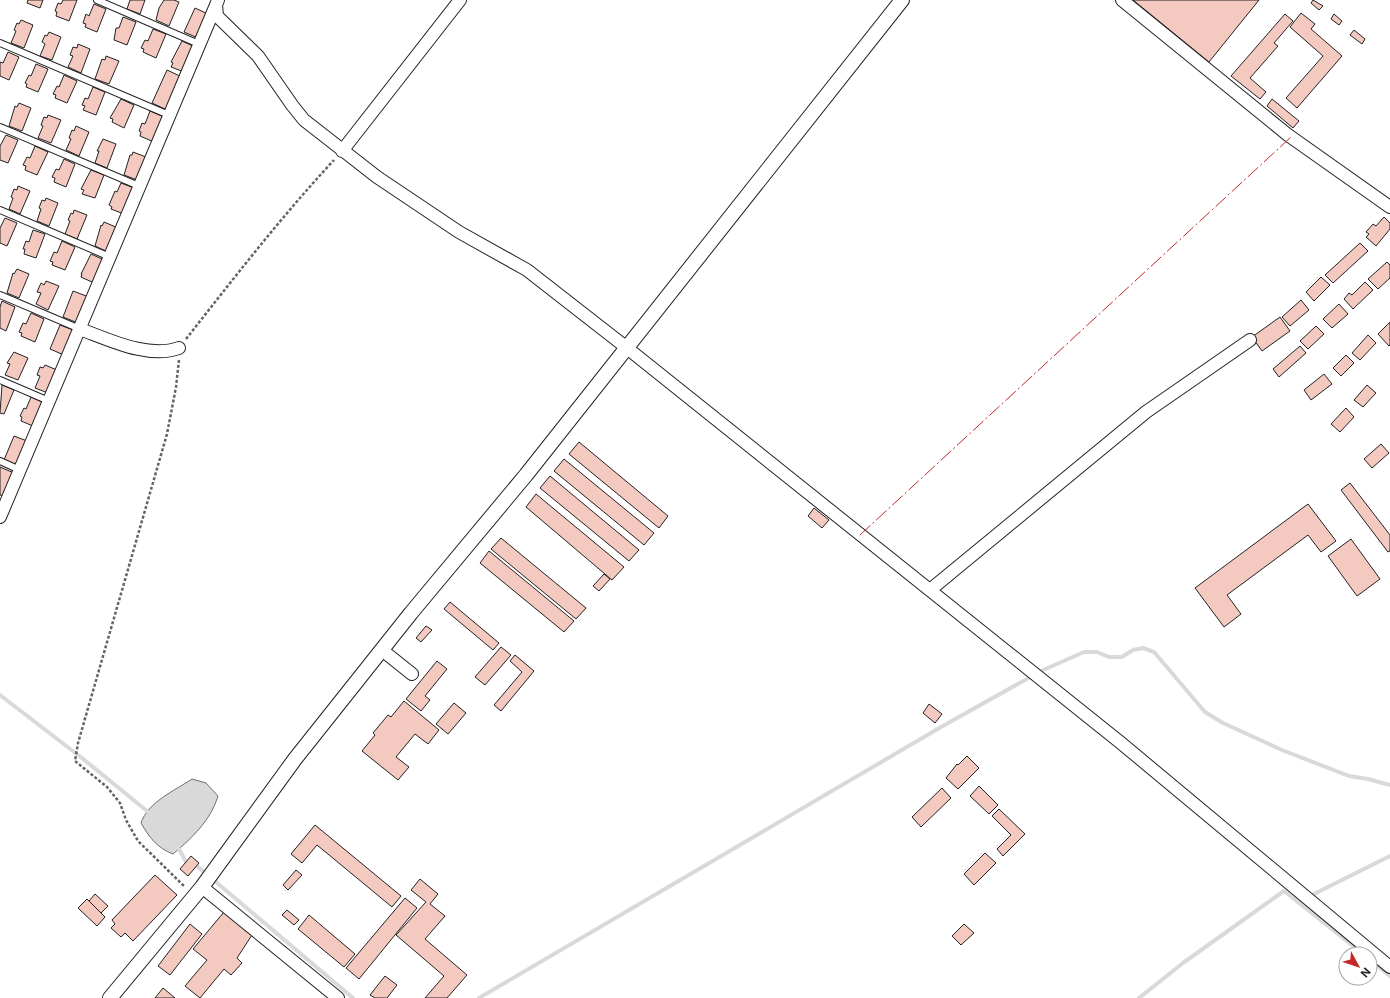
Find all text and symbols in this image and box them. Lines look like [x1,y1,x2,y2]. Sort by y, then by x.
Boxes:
north arrow [1338,946,1378,986]
text: N [1358,965,1374,980]

